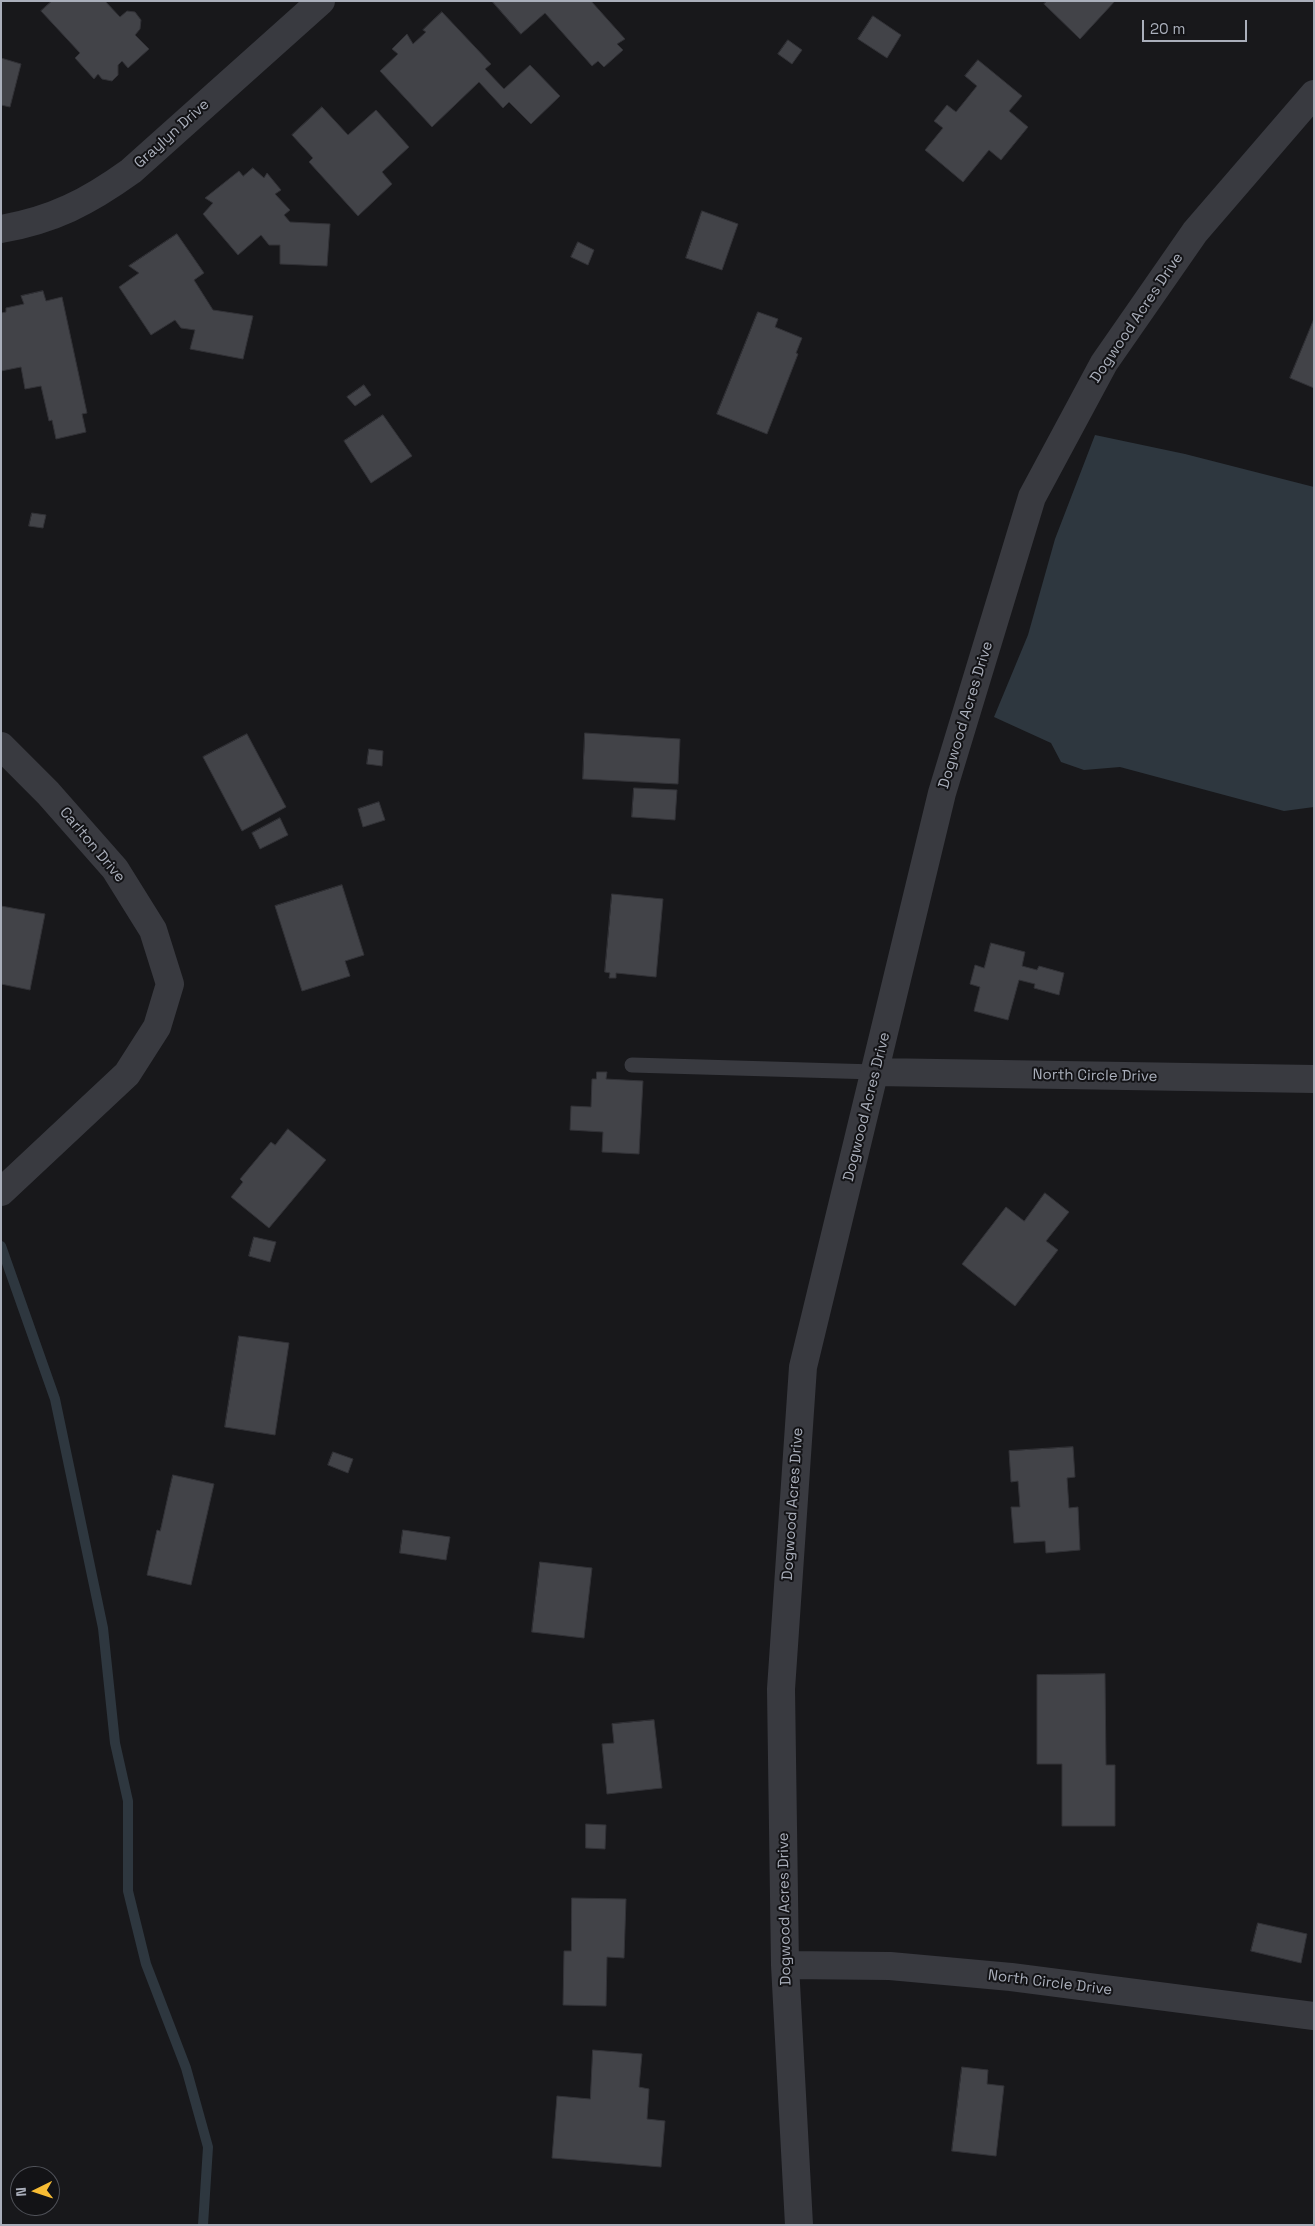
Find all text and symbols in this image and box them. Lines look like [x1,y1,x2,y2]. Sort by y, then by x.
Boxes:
scale bar [1145,10,1250,42]
text: 20 m [1150,19,1185,38]
street label: Graylyn Drive [131,96,213,172]
street label: Dogwood Acres Drive [1087,249,1187,387]
street label: Dogwood Acres Drive [935,639,997,791]
street label: Carlton Drive [55,804,129,886]
street label: Dogwood Acres Drive [840,1031,894,1183]
street label: North Circle Drive [1032,1066,1158,1086]
street label: Dogwood Acres Drive [779,1427,807,1581]
street label: Dogwood Acres Drive [775,1832,795,1986]
street label: North Circle Drive [987,1966,1113,2000]
north arrow [10,2166,60,2216]
text: N [12,2187,30,2197]

